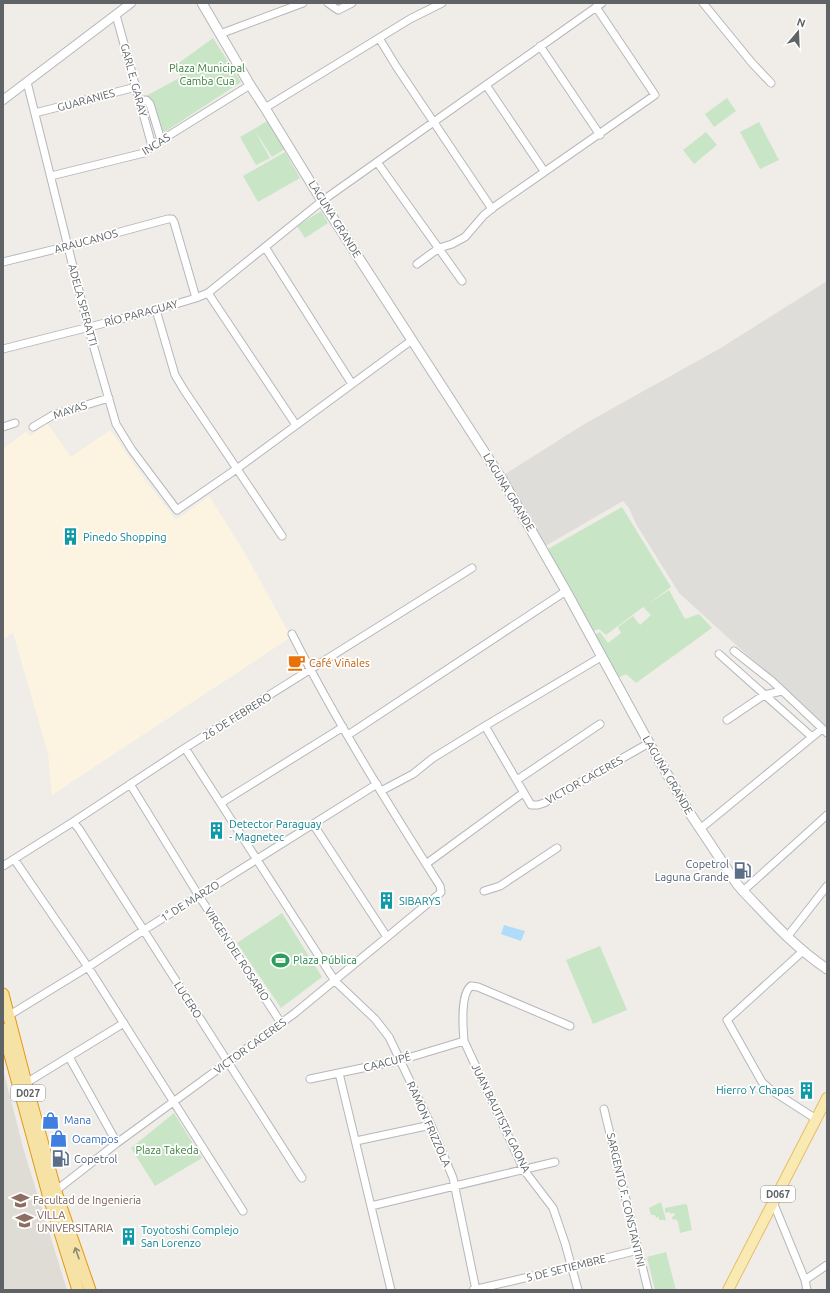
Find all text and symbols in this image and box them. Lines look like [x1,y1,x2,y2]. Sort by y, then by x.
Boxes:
north arrow [778,12,818,52]
text: N [795,16,807,30]
street label: GARL E. GARAY [118,42,150,119]
park label: Plaza Municipal Camba Cua [169,62,245,87]
street label: GUARANIES [56,87,116,113]
street label: INCAS [140,131,172,157]
street label: LAGUNA GRANDE [306,178,364,260]
street label: ARAUCANOS [53,227,119,255]
street label: ADELA SPERATTI [66,263,100,347]
street label: RÍO PARAGUAY [103,296,180,329]
street label: MAYAS [52,399,89,421]
street label: LAGUNA GRANDE [481,451,537,533]
building icon: Pinedo Shopping [60,527,80,547]
place label: Pinedo Shopping [83,531,167,543]
cafe icon: Café Viñales [286,653,306,673]
place label: Café Viñales [309,657,370,669]
street label: 26 DE FEBRERO [200,690,274,742]
street label: LAGUNA GRANDE [641,734,695,816]
street label: VICTOR CACERES [543,754,625,806]
place label: Detector Paraguay - Magnetec [229,818,322,843]
building icon: Detector Paraguay - Magnetec [206,820,226,840]
place label: Copetrol Laguna Grande [655,858,729,883]
fuel station icon: Copetrol Laguna Grande [732,860,752,880]
street label: 1° DE MARZO [158,878,222,924]
building icon: SIBARYS [376,891,396,911]
place label: SIBARYS [399,895,441,907]
street label: VIRGEN DEL ROSARIO [202,905,272,1003]
sports icon: Plaza Pública [270,950,290,970]
place label: Plaza Pública [293,954,357,966]
street label: LUCERO [172,979,204,1021]
street label: VICTOR CACERES [212,1016,289,1076]
street label: CAACUPÉ [362,1049,412,1074]
street label: JUAN BAUTISTA GAONA [469,1062,533,1175]
street label: RAMON FRIZZOLA [405,1079,454,1169]
building icon: Hierro Y Chapas [797,1080,817,1100]
place label: Hierro Y Chapas [716,1084,794,1096]
road number: D027 [11,1085,45,1101]
shop icon: Mana [41,1110,61,1130]
place label: Mana [64,1114,91,1126]
shop icon: Ocampos [49,1129,69,1149]
street label: SARGENTO F. CONSTANTINI [605,1132,647,1268]
place label: Ocampos [72,1133,119,1145]
park label: Plaza Takeda [135,1144,199,1156]
fuel station icon: Copetrol [51,1149,71,1169]
place label: Copetrol [74,1153,118,1165]
road number: D067 [761,1186,795,1202]
school or university icon: Facultad de Ingenieria [10,1190,30,1210]
place label: Facultad de Ingenieria [33,1194,141,1206]
place label: VILLA UNIVERSITARIA [37,1209,114,1234]
school or university icon: VILLA UNIVERSITARIA [14,1211,34,1231]
place label: Toyotoshi Complejo San Lorenzo [141,1224,239,1249]
building icon: Toyotoshi Complejo San Lorenzo [118,1226,138,1246]
one-way arrow [72,1248,80,1260]
street label: 5 DE SETIEMBRE [525,1252,607,1284]

